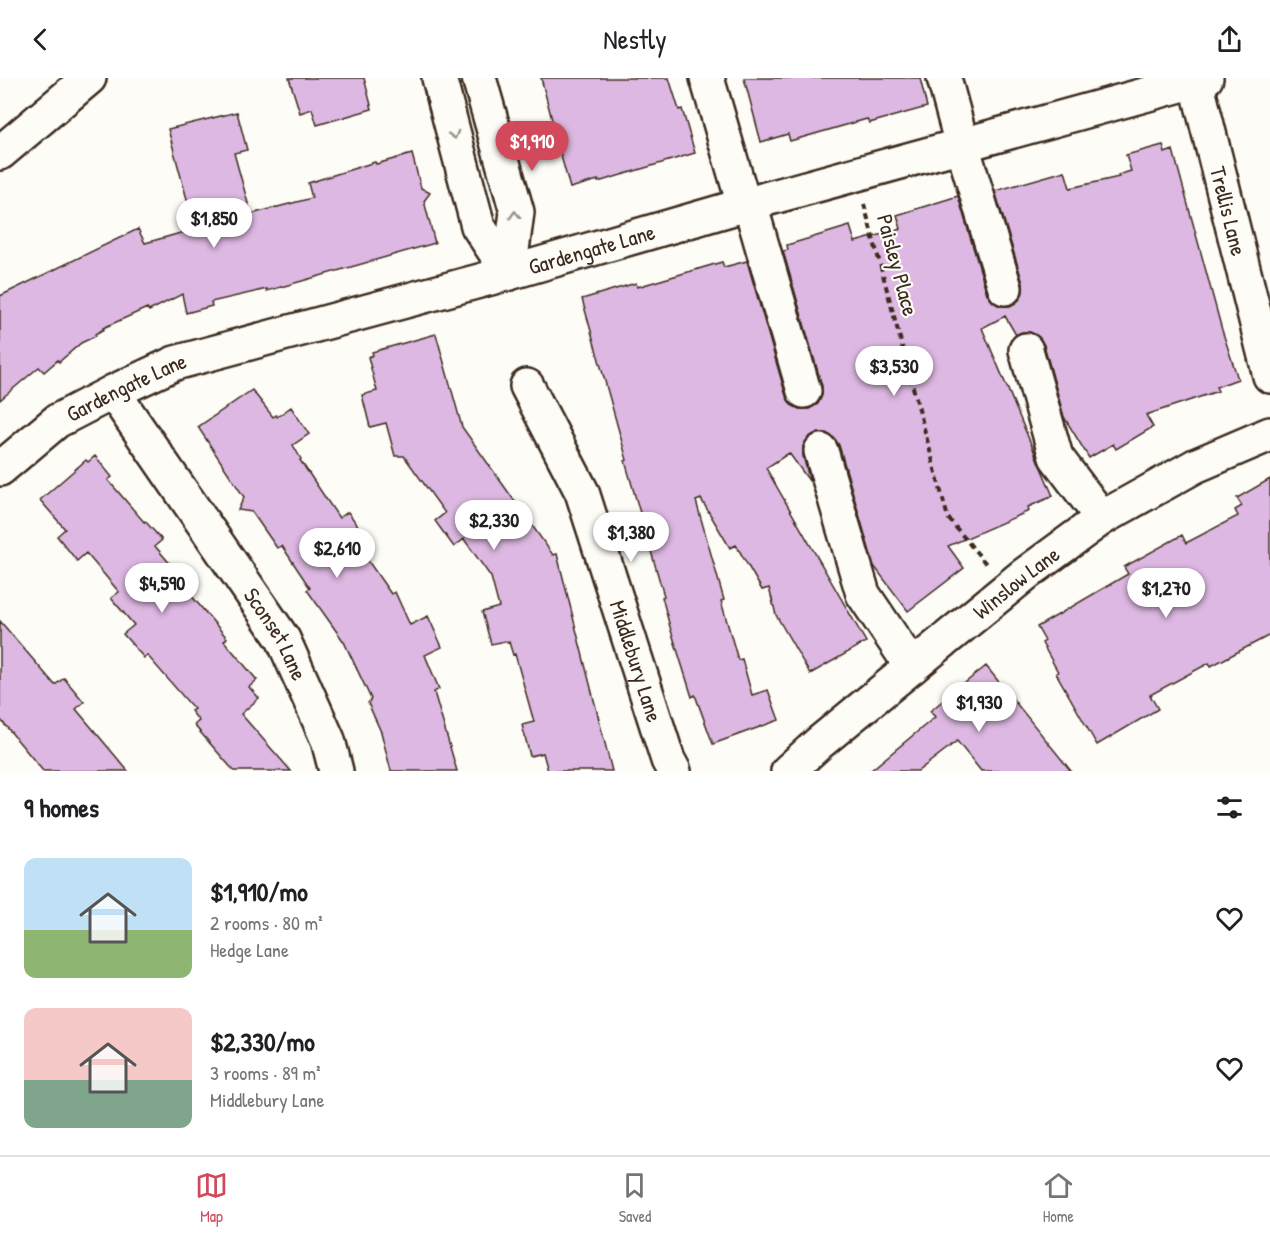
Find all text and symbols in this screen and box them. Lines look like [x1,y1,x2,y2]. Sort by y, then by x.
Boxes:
text: Nestly [603,21,667,57]
icon: back [24,23,57,56]
icon: share [1213,23,1246,56]
pin: $1,910 [483,121,581,172]
text: $1,910 [510,127,555,154]
one-way arrow [446,129,459,139]
street label: Trellis Lane [1203,163,1254,259]
pin: $1,850 [165,198,263,249]
text: $1,850 [190,204,238,231]
one-way arrow [508,210,521,219]
street label: Paisley Place [870,211,926,319]
street label: Gardengate Lane [525,216,659,282]
street label: Gardengate Lane [61,346,190,429]
pin: $3,530 [845,346,943,397]
text: $3,530 [869,352,919,379]
pin: $2,330 [445,500,543,551]
text: $2,330 [469,506,519,533]
pin: $1,380 [582,512,680,563]
text: $1,380 [607,518,655,545]
pin: $2,610 [288,528,386,579]
text: $2,610 [313,534,361,561]
street label: Winslow Lane [967,539,1066,626]
pin: $4,590 [113,563,211,614]
pin: $1,270 [1117,568,1215,619]
text: $4,590 [139,569,185,596]
text: $1,270 [1141,574,1191,601]
street label: Sconset Lane [237,582,315,685]
street label: Middlebury Lane [603,596,670,726]
pin: $1,930 [930,682,1028,733]
text: $1,930 [956,688,1002,715]
text: 9 homes [24,790,99,825]
icon: filters [1213,791,1246,824]
text: $1,910/mo [210,874,308,909]
icon: home [72,882,144,954]
icon: heart [1213,902,1246,935]
text: 2 rooms · 80 m² [210,909,323,936]
text: Hedge Lane [210,936,289,963]
text: $2,330/mo [210,1024,315,1059]
icon: home [72,1032,144,1104]
icon: heart [1213,1052,1246,1085]
text: 3 rooms · 89 m² [210,1059,321,1086]
text: Middlebury Lane [210,1086,325,1113]
tab: Map [195,1169,228,1227]
tab: Saved [618,1169,651,1227]
tab: Home [1042,1169,1075,1227]

